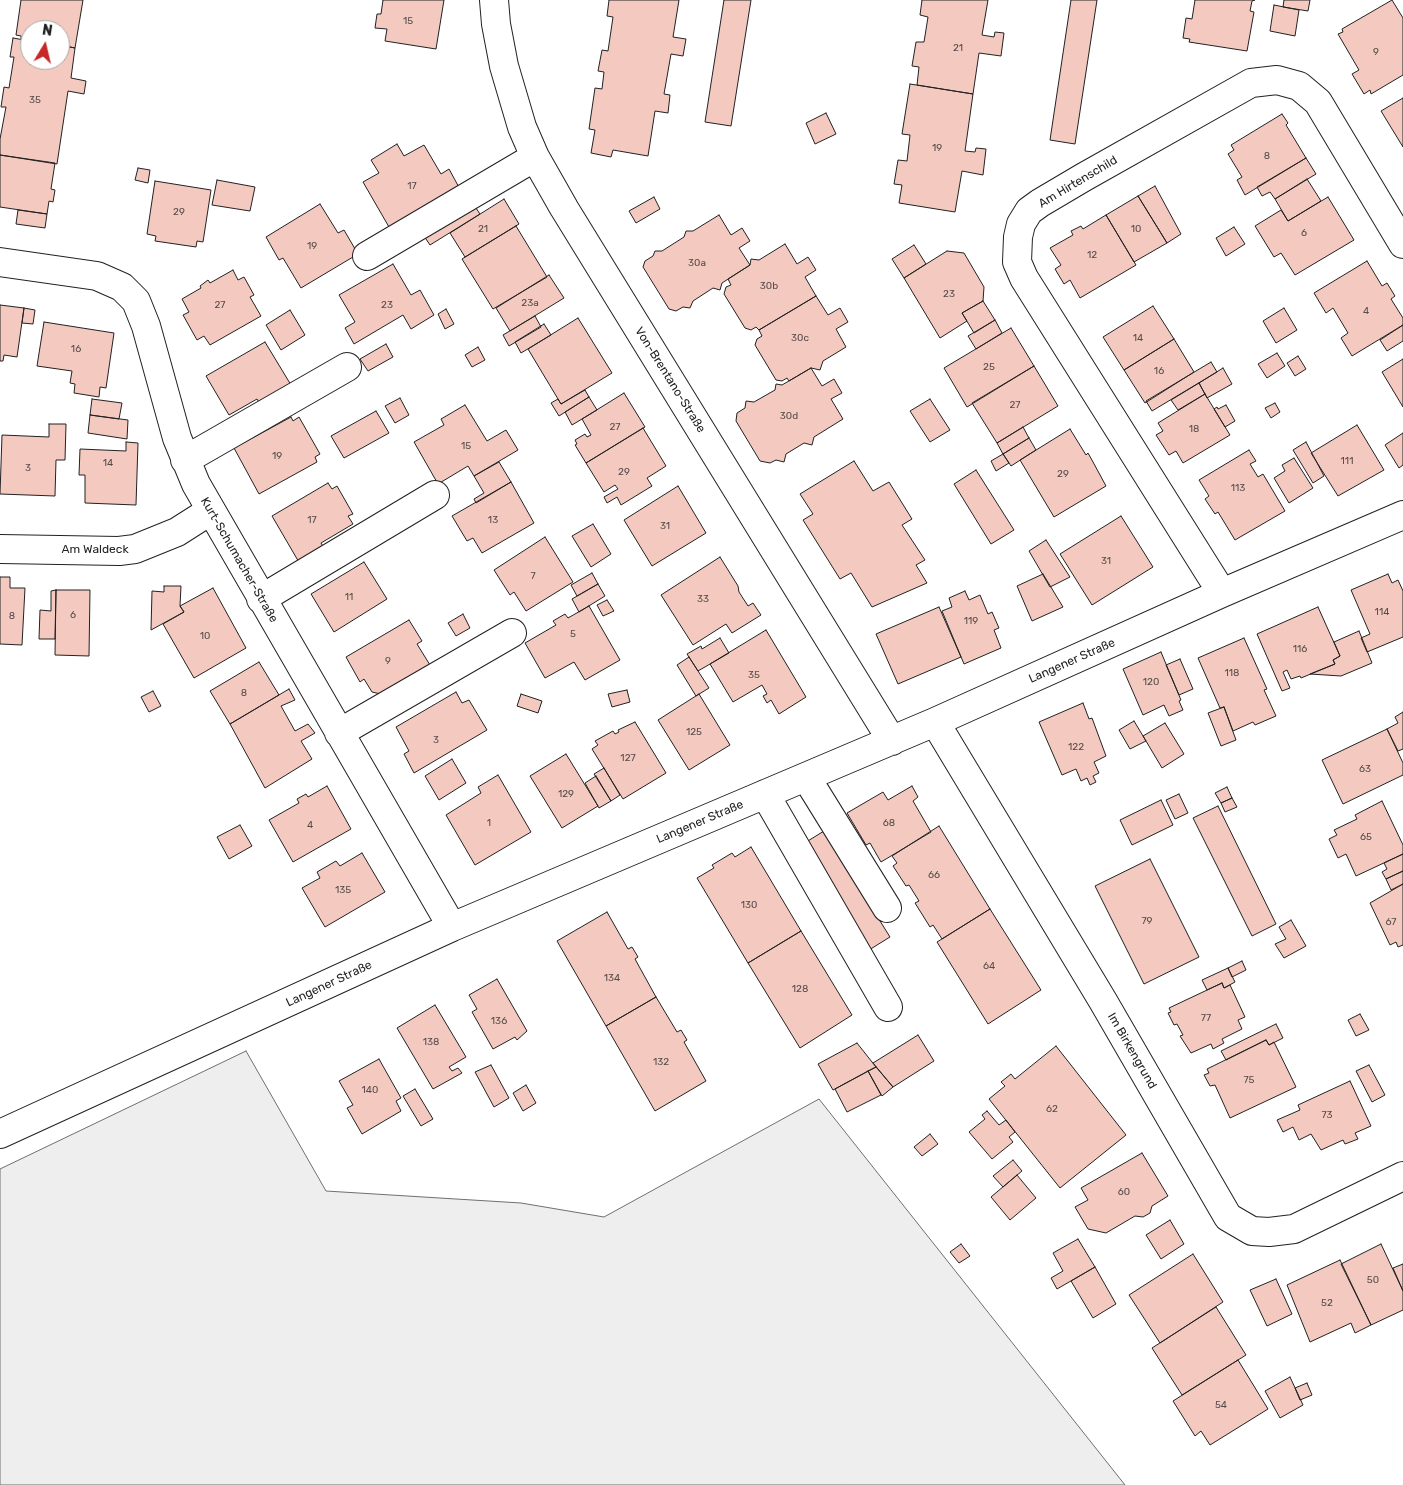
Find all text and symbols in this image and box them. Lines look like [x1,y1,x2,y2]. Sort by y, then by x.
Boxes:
house number: 15 [403,15,413,27]
north arrow [20,20,70,70]
text: N [41,21,54,40]
house number: 21 [953,42,963,54]
house number: 9 [1373,46,1379,58]
house number: 35 [29,94,41,106]
house number: 19 [932,142,942,154]
house number: 8 [1264,150,1270,162]
street label: Am Hirtenschild [1036,153,1120,211]
house number: 17 [407,180,417,192]
house number: 29 [173,206,185,218]
house number: 21 [478,223,488,235]
house number: 10 [1131,223,1141,235]
house number: 6 [1301,227,1307,239]
house number: 19 [307,240,317,252]
house number: 12 [1087,249,1097,261]
house number: 30a [688,257,706,269]
house number: 30b [760,280,778,292]
house number: 23 [943,288,955,300]
house number: 23a [521,297,539,309]
house number: 27 [215,299,225,311]
house number: 23 [381,299,393,311]
house number: 4 [1363,305,1369,317]
street label: Von-Brentano-Straße [632,325,708,435]
house number: 30c [791,332,809,344]
house number: 14 [1133,332,1143,344]
house number: 16 [71,343,81,355]
house number: 25 [983,361,995,373]
house number: 16 [1154,365,1164,377]
house number: 27 [1010,399,1020,411]
house number: 30d [780,410,798,422]
house number: 27 [610,421,620,433]
house number: 18 [1189,423,1199,435]
house number: 15 [461,440,471,452]
house number: 19 [272,450,282,462]
house number: 111 [1341,455,1353,467]
house number: 14 [103,457,113,469]
house number: 3 [25,462,31,474]
house number: 29 [618,466,630,478]
house number: 29 [1057,468,1069,480]
house number: 113 [1231,482,1245,494]
street label: Kurt-Schumacher-Straße [197,495,281,625]
house number: 17 [307,514,317,526]
house number: 13 [488,514,498,526]
house number: 31 [660,520,670,532]
street label: Am Waldeck [61,543,129,557]
house number: 31 [1101,555,1111,567]
house number: 7 [530,570,536,582]
house number: 11 [345,591,353,603]
house number: 33 [697,593,709,605]
house number: 114 [1375,606,1389,618]
house number: 6 [70,609,76,621]
house number: 8 [9,610,15,622]
house number: 119 [964,615,978,627]
house number: 5 [570,628,576,640]
house number: 10 [200,630,210,642]
street label: Langener Straße [1027,635,1117,687]
house number: 116 [1293,643,1307,655]
house number: 9 [385,655,391,667]
house number: 118 [1225,667,1239,679]
house number: 35 [748,669,760,681]
house number: 120 [1143,676,1159,688]
house number: 8 [241,687,247,699]
house number: 125 [686,726,702,738]
house number: 3 [433,734,439,746]
house number: 122 [1068,741,1084,753]
house number: 127 [620,752,636,764]
house number: 63 [1359,763,1371,775]
house number: 129 [558,788,574,800]
street label: Langener Straße [654,797,746,847]
house number: 1 [487,817,491,829]
house number: 68 [883,817,895,829]
house number: 4 [307,819,313,831]
house number: 65 [1360,831,1372,843]
house number: 66 [928,869,940,881]
house number: 135 [335,884,351,896]
house number: 130 [741,899,757,911]
house number: 79 [1141,915,1153,927]
house number: 67 [1386,916,1396,928]
street label: Langener Straße [284,958,374,1010]
house number: 64 [983,960,995,972]
house number: 134 [604,972,620,984]
house number: 128 [792,983,808,995]
street label: Im Birkengrund [1104,1010,1160,1092]
house number: 77 [1201,1012,1211,1024]
house number: 136 [491,1015,507,1027]
house number: 138 [423,1036,439,1048]
house number: 132 [653,1056,669,1068]
house number: 75 [1243,1074,1255,1086]
house number: 140 [362,1084,378,1096]
house number: 62 [1046,1103,1058,1115]
house number: 73 [1321,1109,1333,1121]
house number: 60 [1118,1186,1130,1198]
house number: 50 [1367,1274,1379,1286]
house number: 52 [1321,1297,1333,1309]
house number: 54 [1215,1399,1227,1411]

